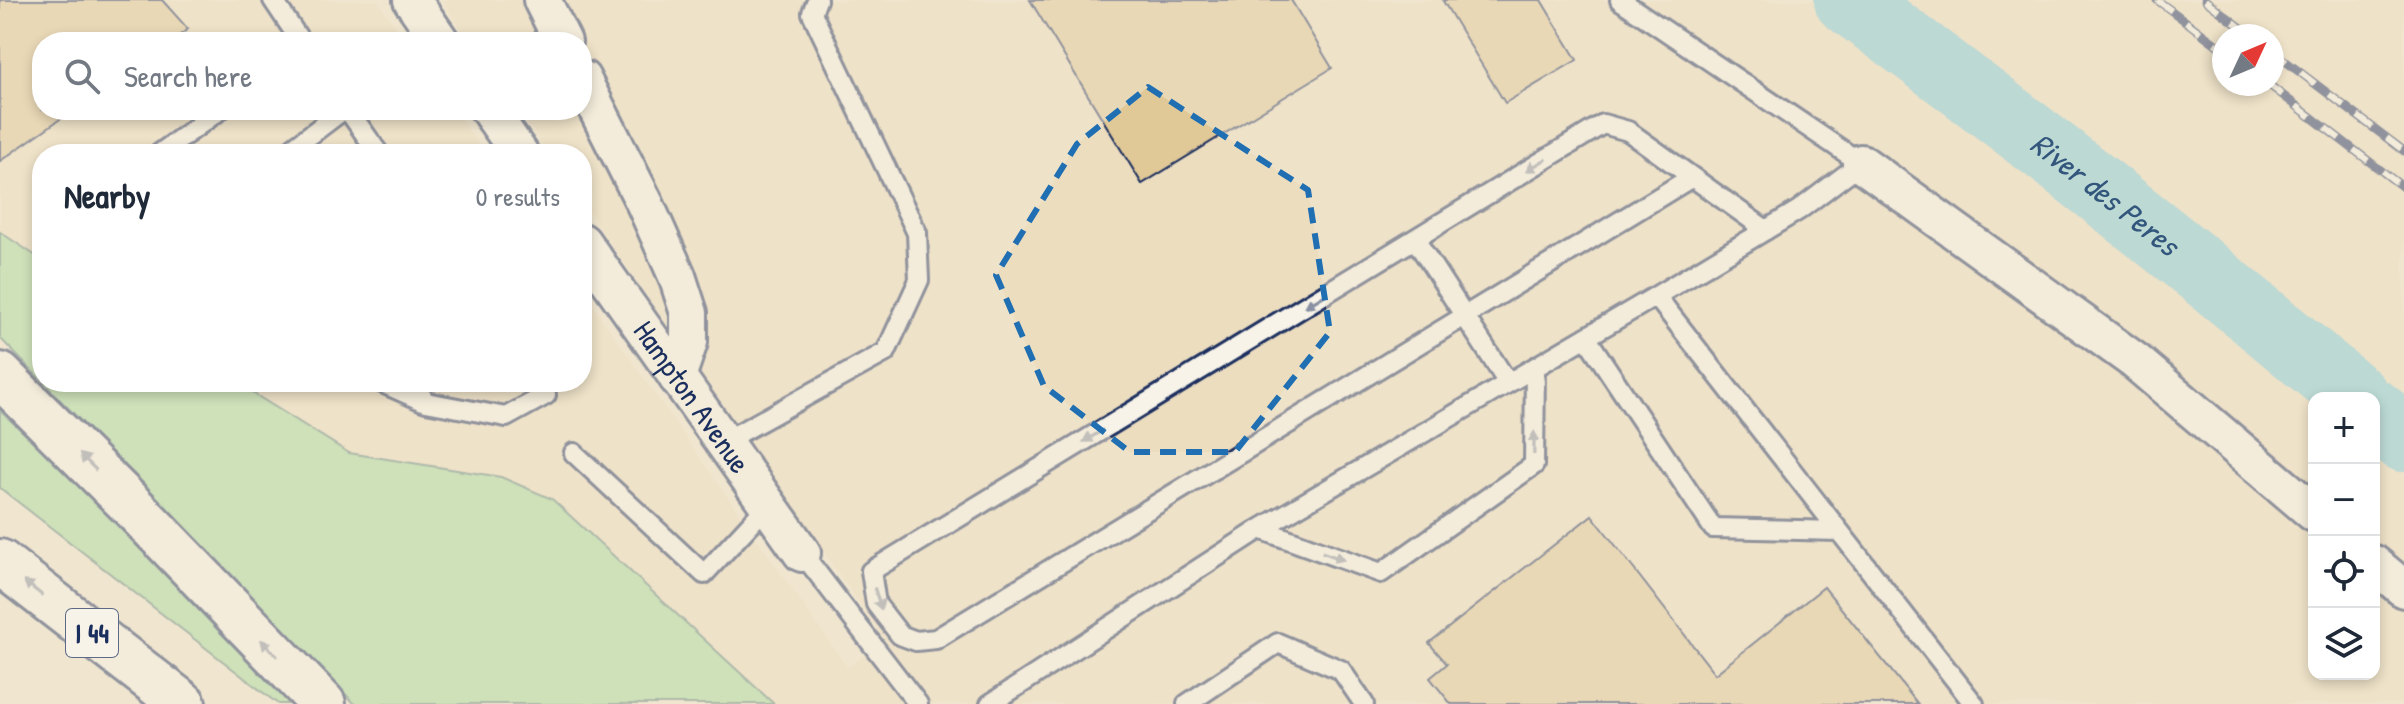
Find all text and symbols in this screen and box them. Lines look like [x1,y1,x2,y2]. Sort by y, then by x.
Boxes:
north arrow [2212,24,2284,96]
search box [32,32,592,120]
icon: search [60,54,104,98]
text: Search here [124,56,252,96]
water label: River des Peres [2022,122,2190,267]
one-way arrow [1525,158,1547,172]
text: Nearby [64,173,150,219]
text: 0 results [476,179,560,214]
one-way arrow [1304,293,1325,308]
street label: Hampton Avenue [625,312,760,481]
map controls [2308,392,2380,680]
button: + [2308,392,2380,464]
one-way arrow [1082,429,1104,443]
one-way arrow [1528,430,1541,455]
one-way arrow [79,453,98,472]
button: − [2308,464,2380,536]
button: locate [2308,536,2380,608]
one-way arrow [1321,550,1345,562]
one-way arrow [23,580,43,596]
one-way arrow [872,587,885,611]
button: layers [2308,608,2380,680]
road number: I 44 [66,609,118,657]
one-way arrow [261,639,279,658]

